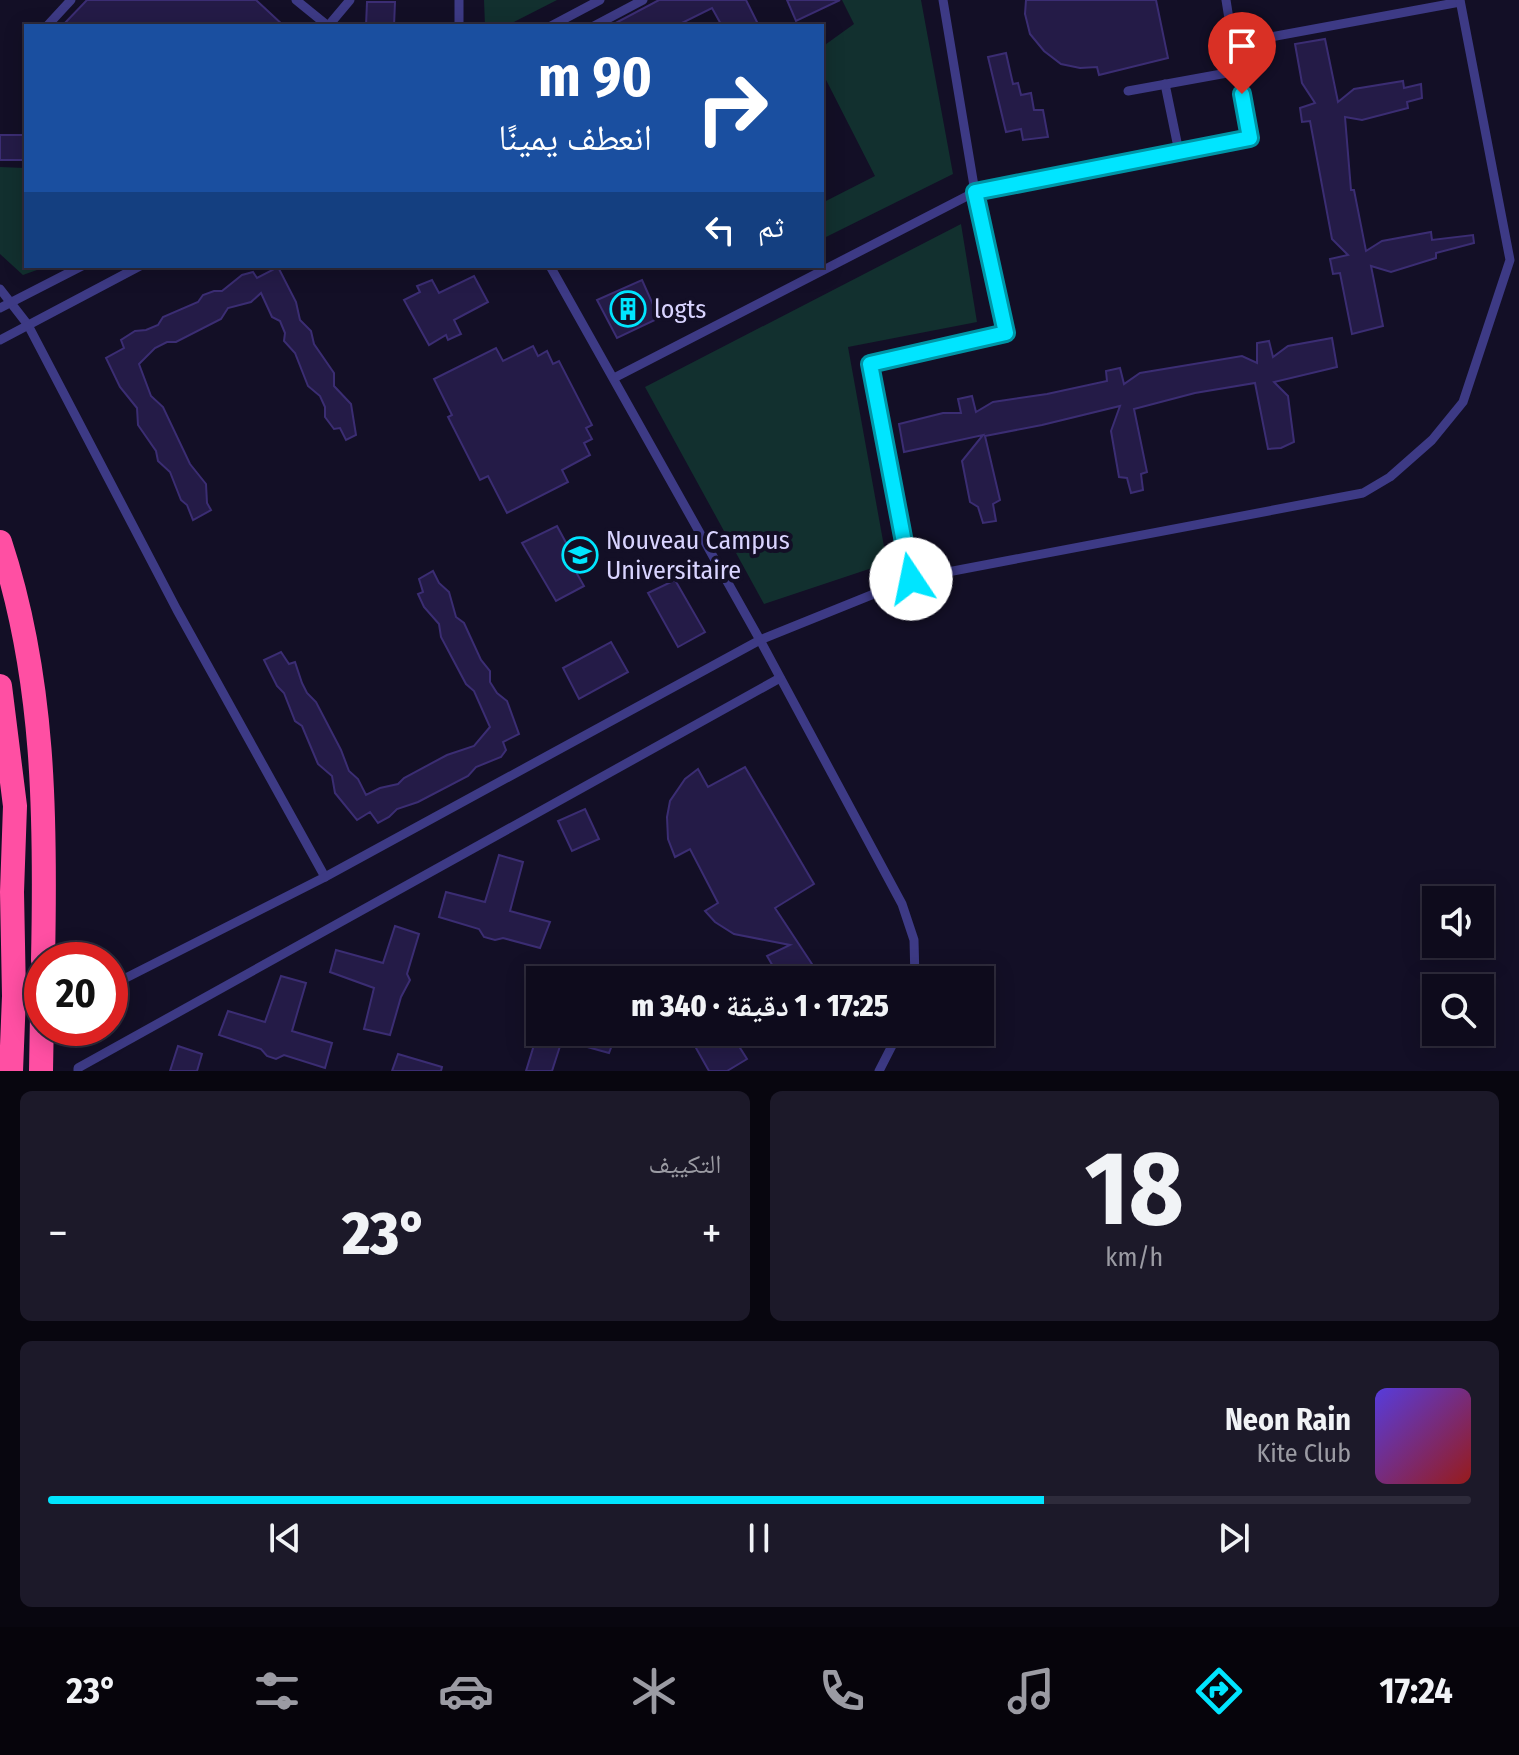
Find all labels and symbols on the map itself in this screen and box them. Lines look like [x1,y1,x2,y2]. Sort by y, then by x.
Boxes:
pin [1208,12,1276,94]
building icon: logts [609,290,647,328]
place label: logts [654,294,706,325]
place label: Nouveau Campus Universitaire [606,525,790,586]
school or university icon: Nouveau Campus Universitaire [561,536,599,574]
position arrow [869,537,953,621]
speed limit sign: 20 [24,942,128,1046]

